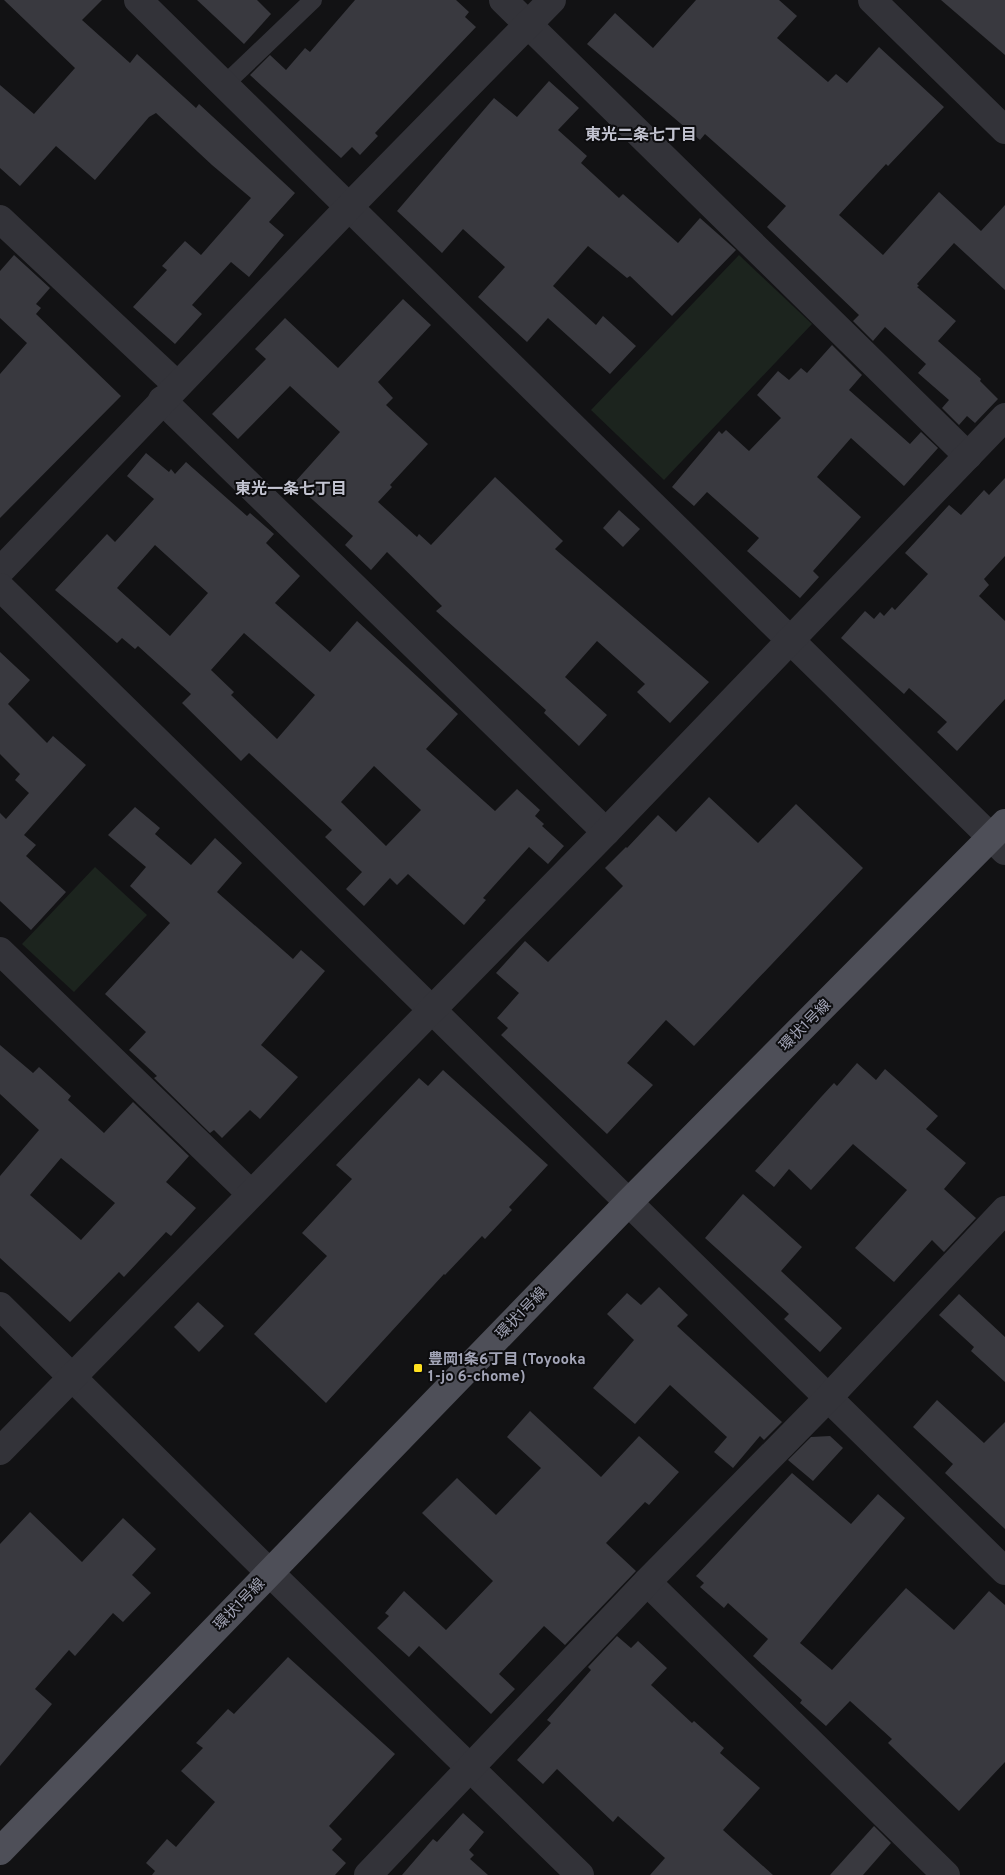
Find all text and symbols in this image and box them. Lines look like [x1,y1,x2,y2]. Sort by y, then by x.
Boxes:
district label: 東光二条七丁目 [585,126,697,146]
district label: 東光一条七丁目 [235,480,347,500]
street label: 環状1号線 [775,995,836,1056]
street label: 環状1号線 [492,1283,552,1344]
place label: 豊岡1条6丁目 (Toyooka 1-jo 6-chome) [428,1351,586,1387]
marker: 豊岡1条6丁目 (Toyooka 1-jo 6-chome) [412,1362,424,1374]
street label: 環状1号線 [210,1574,270,1635]

